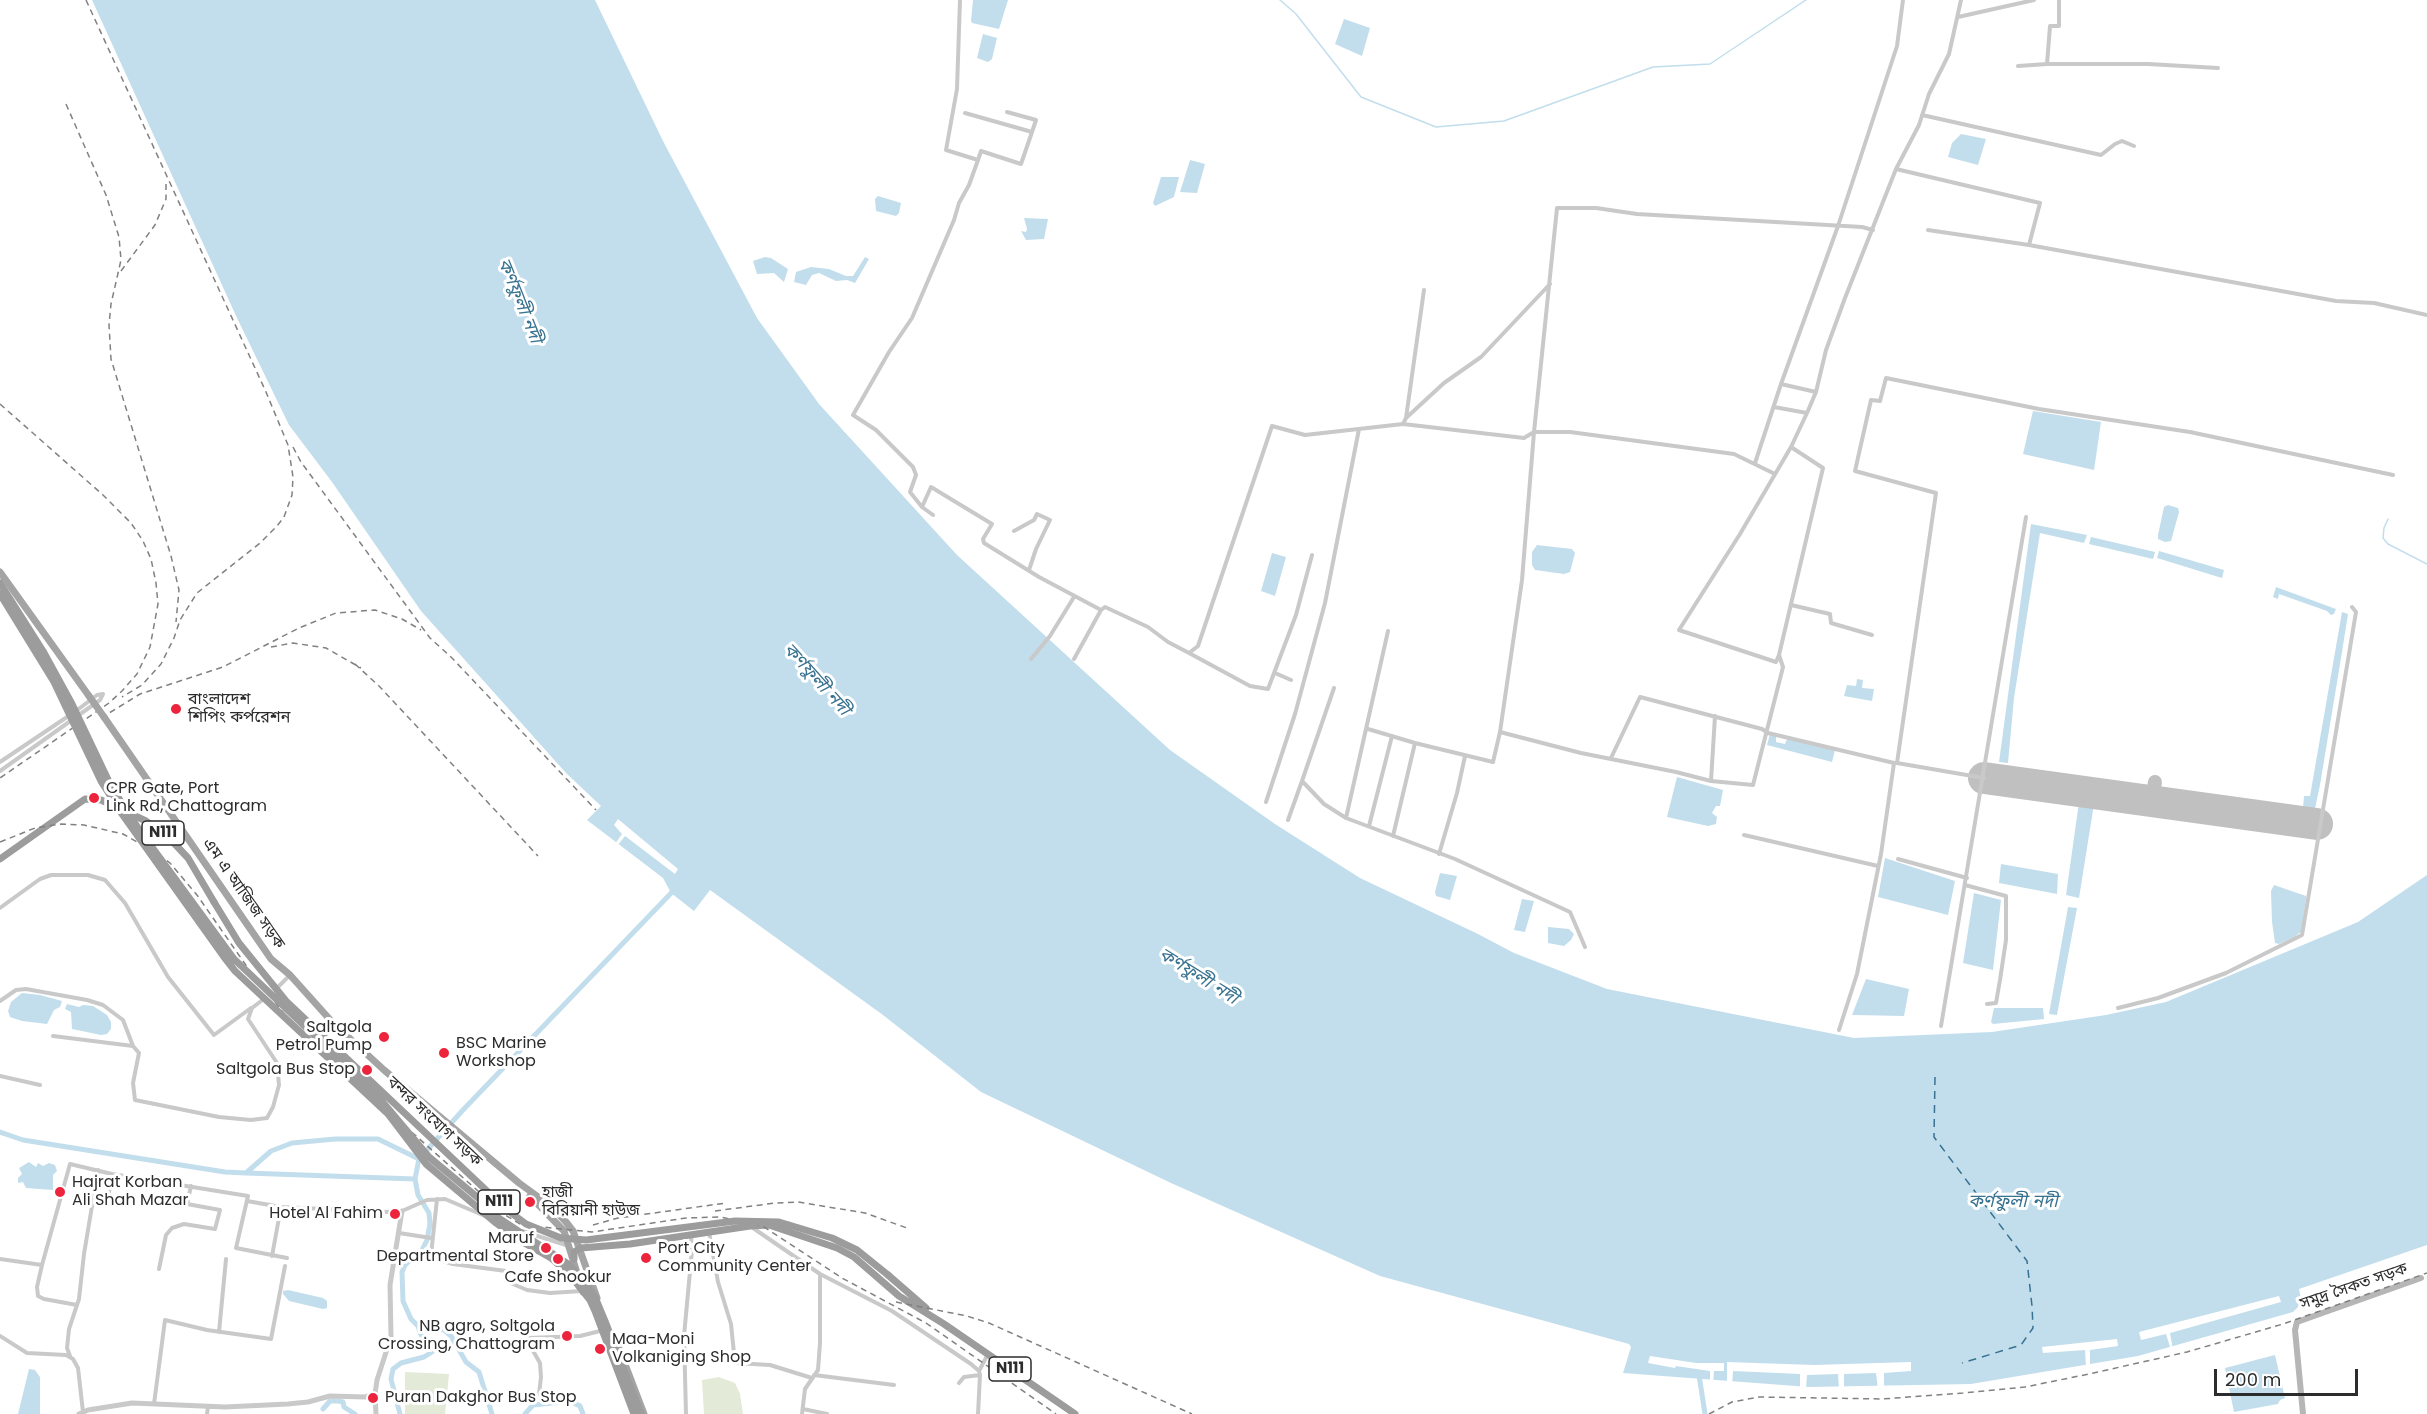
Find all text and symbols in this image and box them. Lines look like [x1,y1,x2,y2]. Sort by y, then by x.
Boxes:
water label: কর্ণফুলী নদী [492,255,546,347]
water label: কর্ণফুলী নদী [778,639,854,721]
place label: বাংলাদেশ শিপিং কর্পরেশন [188,690,290,728]
marker: বাংলাদেশ শিপিং কর্পরেশন [169,702,183,716]
place label: CPR Gate, Port Link Rd, Chattogram [106,779,267,817]
marker: CPR Gate, Port Link Rd, Chattogram [87,791,101,805]
road number: N111 [142,821,184,845]
street label: এম এ আজিজ সড়ক [198,835,288,953]
water label: কর্ণফুলী নদী [1154,944,1242,1010]
place label: Saltgola Petrol Pump [276,1018,372,1056]
marker: Saltgola Petrol Pump [377,1030,391,1044]
place label: BSC Marine Workshop [456,1034,546,1072]
marker: BSC Marine Workshop [437,1046,451,1060]
place label: Saltgola Bus Stop [216,1060,355,1080]
marker: Saltgola Bus Stop [360,1063,374,1077]
street label: বন্দর সংযোগ সড়ক [383,1073,485,1171]
place label: Hajrat Korban Ali Shah Mazar [72,1173,189,1211]
place label: হাজী বিরিয়ানী হাউজ [542,1183,640,1221]
marker: Hajrat Korban Ali Shah Mazar [53,1185,67,1199]
road number: N111 [478,1190,520,1214]
water label: কর্ণফুলী নদী [1968,1191,2058,1213]
marker: হাজী বিরিয়ানী হাউজ [523,1195,537,1209]
place label: Hotel Al Fahim [269,1204,383,1224]
marker: Hotel Al Fahim [388,1207,402,1221]
place label: Maruf Departmental Store [377,1229,534,1267]
place label: Port City Community Center [658,1239,811,1277]
marker: Maruf Departmental Store [539,1241,553,1255]
marker: Port City Community Center [639,1251,653,1265]
marker: Cafe Shookur [551,1252,565,1266]
street label: সমুদ্র সৈকত সড়ক [2298,1260,2410,1314]
place label: Cafe Shookur [504,1268,612,1288]
place label: NB agro, Soltgola Crossing, Chattogram [378,1317,555,1355]
marker: NB agro, Soltgola Crossing, Chattogram [560,1329,574,1343]
place label: Maa-Moni Volkaniging Shop [612,1330,751,1368]
marker: Maa-Moni Volkaniging Shop [593,1342,607,1356]
road number: N111 [989,1357,1031,1381]
scale bar [2217,1357,2361,1395]
text: 200 m [2225,1367,2281,1392]
place label: Puran Dakghor Bus Stop [385,1388,577,1408]
marker: Puran Dakghor Bus Stop [366,1391,380,1405]

